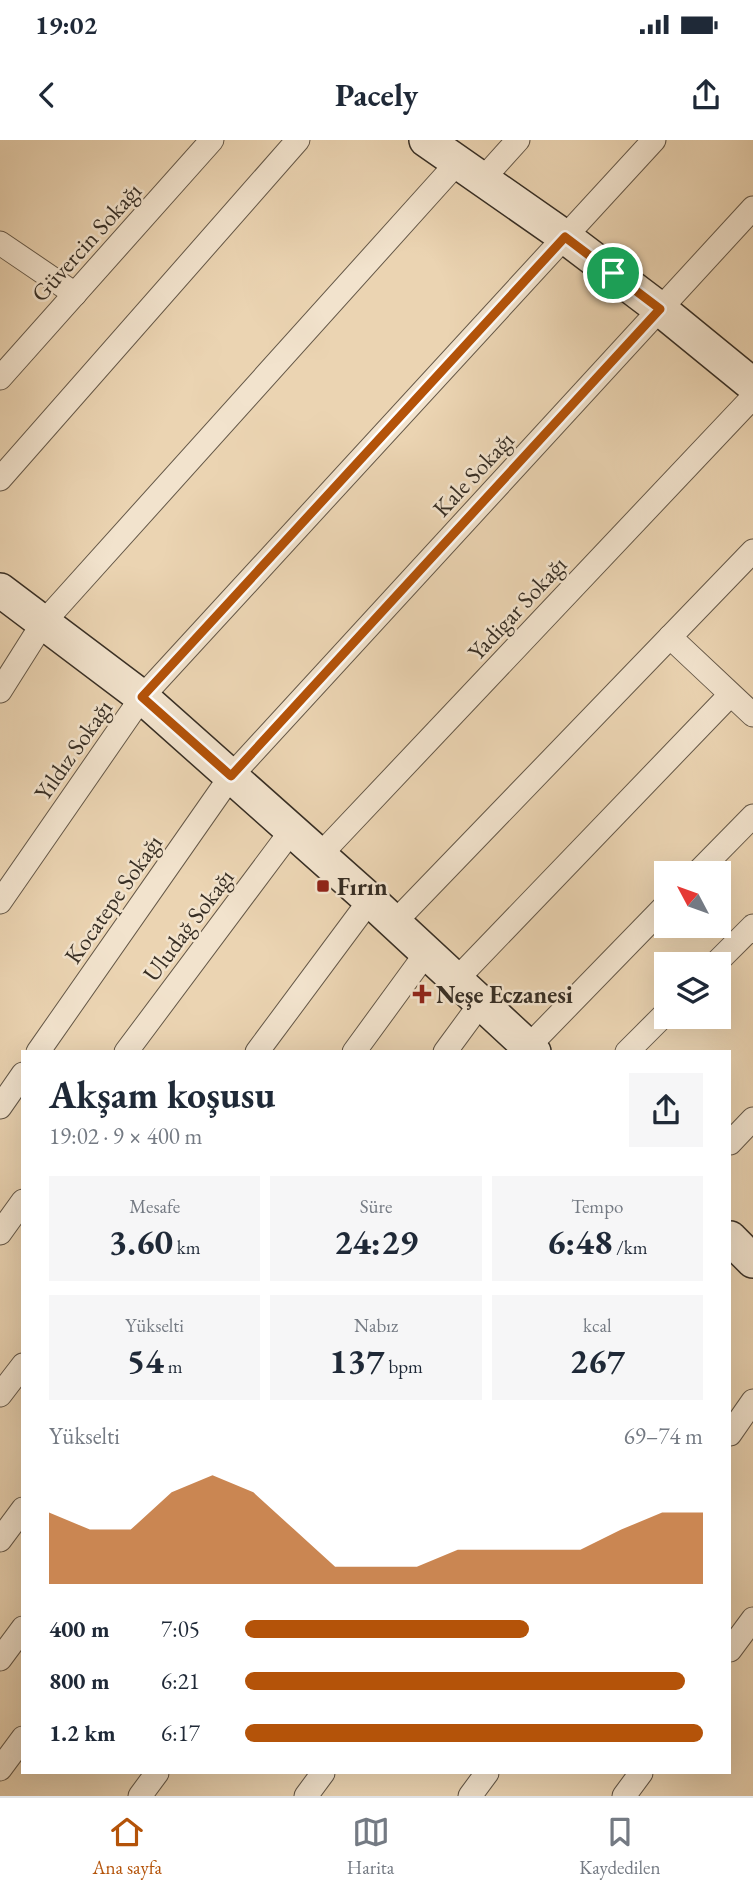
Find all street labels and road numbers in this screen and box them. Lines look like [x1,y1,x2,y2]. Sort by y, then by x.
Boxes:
street label: Güvercin Sokağı [24,176,148,308]
street label: Kale Sokağı [426,425,520,523]
street label: Yadigar Sokağı [461,549,573,667]
street label: Yıldız Sokağı [27,693,119,807]
street label: Kocatepe Sokağı [57,828,169,970]
street label: Uludağ Sokağı [136,863,240,987]

